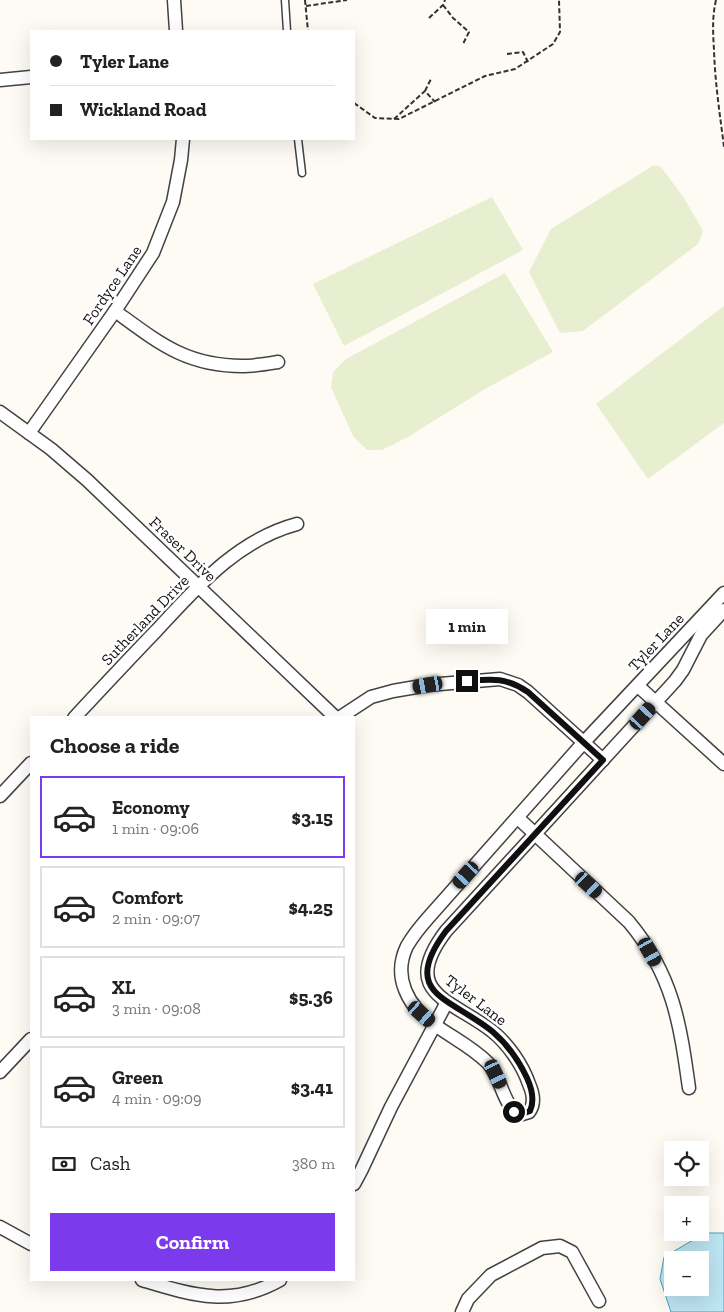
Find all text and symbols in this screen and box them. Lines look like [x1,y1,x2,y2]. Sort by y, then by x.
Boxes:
text: Tyler Lane [80,50,169,73]
text: Wickland Road [80,98,206,121]
street label: Fordyce Lane [78,242,146,328]
street label: Fraser Drive [146,512,220,586]
street label: Sutherland Drive [97,571,193,669]
callout: 1 min [426,608,508,644]
street label: Tyler Lane [624,609,688,675]
text: 1 min [448,617,486,636]
route end [456,670,478,692]
car [411,675,444,695]
car [627,700,658,732]
text: Choose a ride [50,732,180,759]
icon: car [52,795,97,840]
text: Economy [112,796,190,819]
text: $3.15 [292,806,333,829]
text: 1 min · 09:06 [112,819,199,838]
car [450,859,481,891]
car [572,869,605,901]
icon: car [52,885,97,930]
text: Comfort [112,886,183,909]
text: $4.25 [288,896,333,919]
text: 2 min · 09:07 [112,909,200,928]
car [636,935,663,969]
street label: Tyler Lane [441,971,511,1029]
icon: car [52,975,97,1020]
text: XL [112,976,135,999]
text: $5.36 [289,986,333,1009]
car [405,998,438,1030]
text: 3 min · 09:08 [112,999,201,1018]
car [482,1057,509,1091]
icon: car [52,1065,97,1110]
text: Green [112,1066,163,1089]
text: $3.41 [291,1076,333,1099]
text: 4 min · 09:09 [112,1089,202,1108]
route start [503,1101,525,1123]
map controls [664,1141,709,1296]
button: locate [664,1141,709,1186]
icon: cash [50,1150,78,1178]
text: Cash [90,1152,130,1175]
text: 380 m [292,1154,335,1173]
button: + [664,1196,709,1241]
button: Confirm [50,1213,335,1271]
button: − [664,1251,709,1296]

